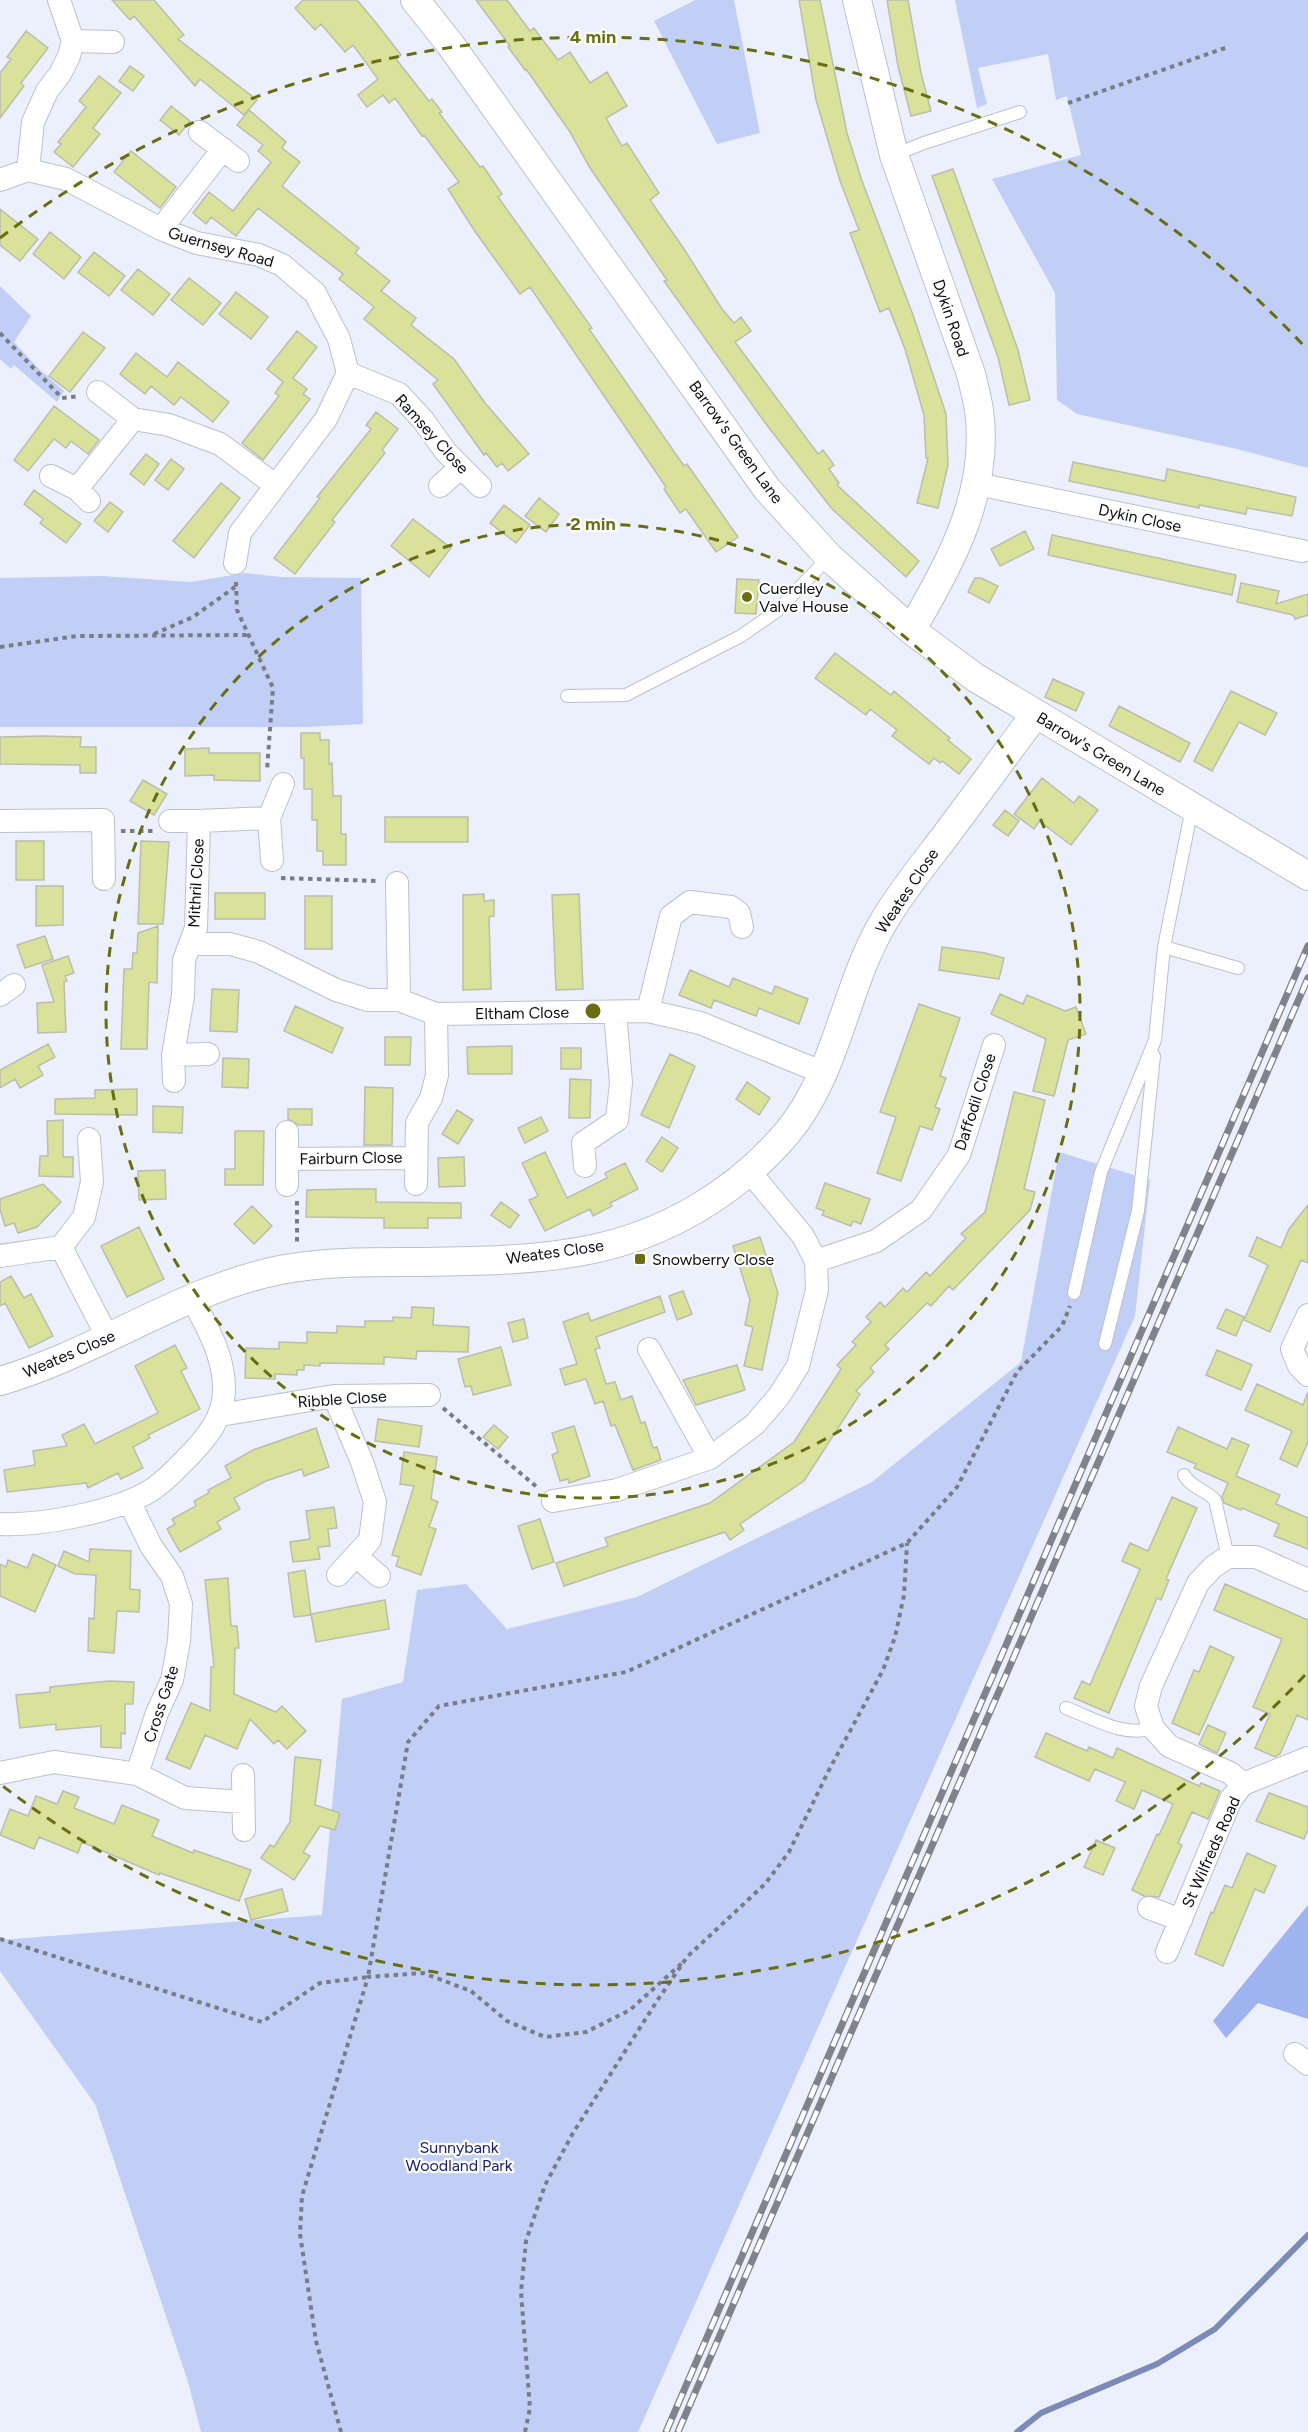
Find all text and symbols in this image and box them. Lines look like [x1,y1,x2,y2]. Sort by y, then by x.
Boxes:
text: 4 min [570,26,616,48]
street label: Guernsey Road [166,223,276,271]
street label: Dykin Road [929,277,973,359]
street label: Barrow's Green Lane [685,377,787,507]
street label: Ramsey Close [391,390,473,478]
street label: Dykin Close [1097,500,1183,536]
text: 2 min [570,513,616,535]
place label: Cuerdley Valve House [759,579,849,616]
marker: Cuerdley Valve House [740,590,754,604]
street label: Barrow's Green Lane [1033,708,1169,800]
street label: Mithril Close [184,838,208,928]
street label: Weates Close [872,845,943,937]
centre of rings [583,1001,603,1021]
street label: Eltham Close [475,1003,570,1023]
street label: Daffodil Close [950,1051,1000,1153]
street label: Fairburn Close [299,1148,403,1168]
street label: Weates Close [505,1236,605,1268]
place label: Snowberry Close [652,1250,774,1269]
marker: Snowberry Close [633,1252,647,1266]
street label: Weates Close [20,1326,118,1382]
street label: Ribble Close [297,1386,387,1412]
street label: Cross Gate [140,1663,182,1745]
street label: St Wilfreds Road [1178,1793,1244,1911]
park label: Sunnybank Woodland Park [405,2138,513,2175]

